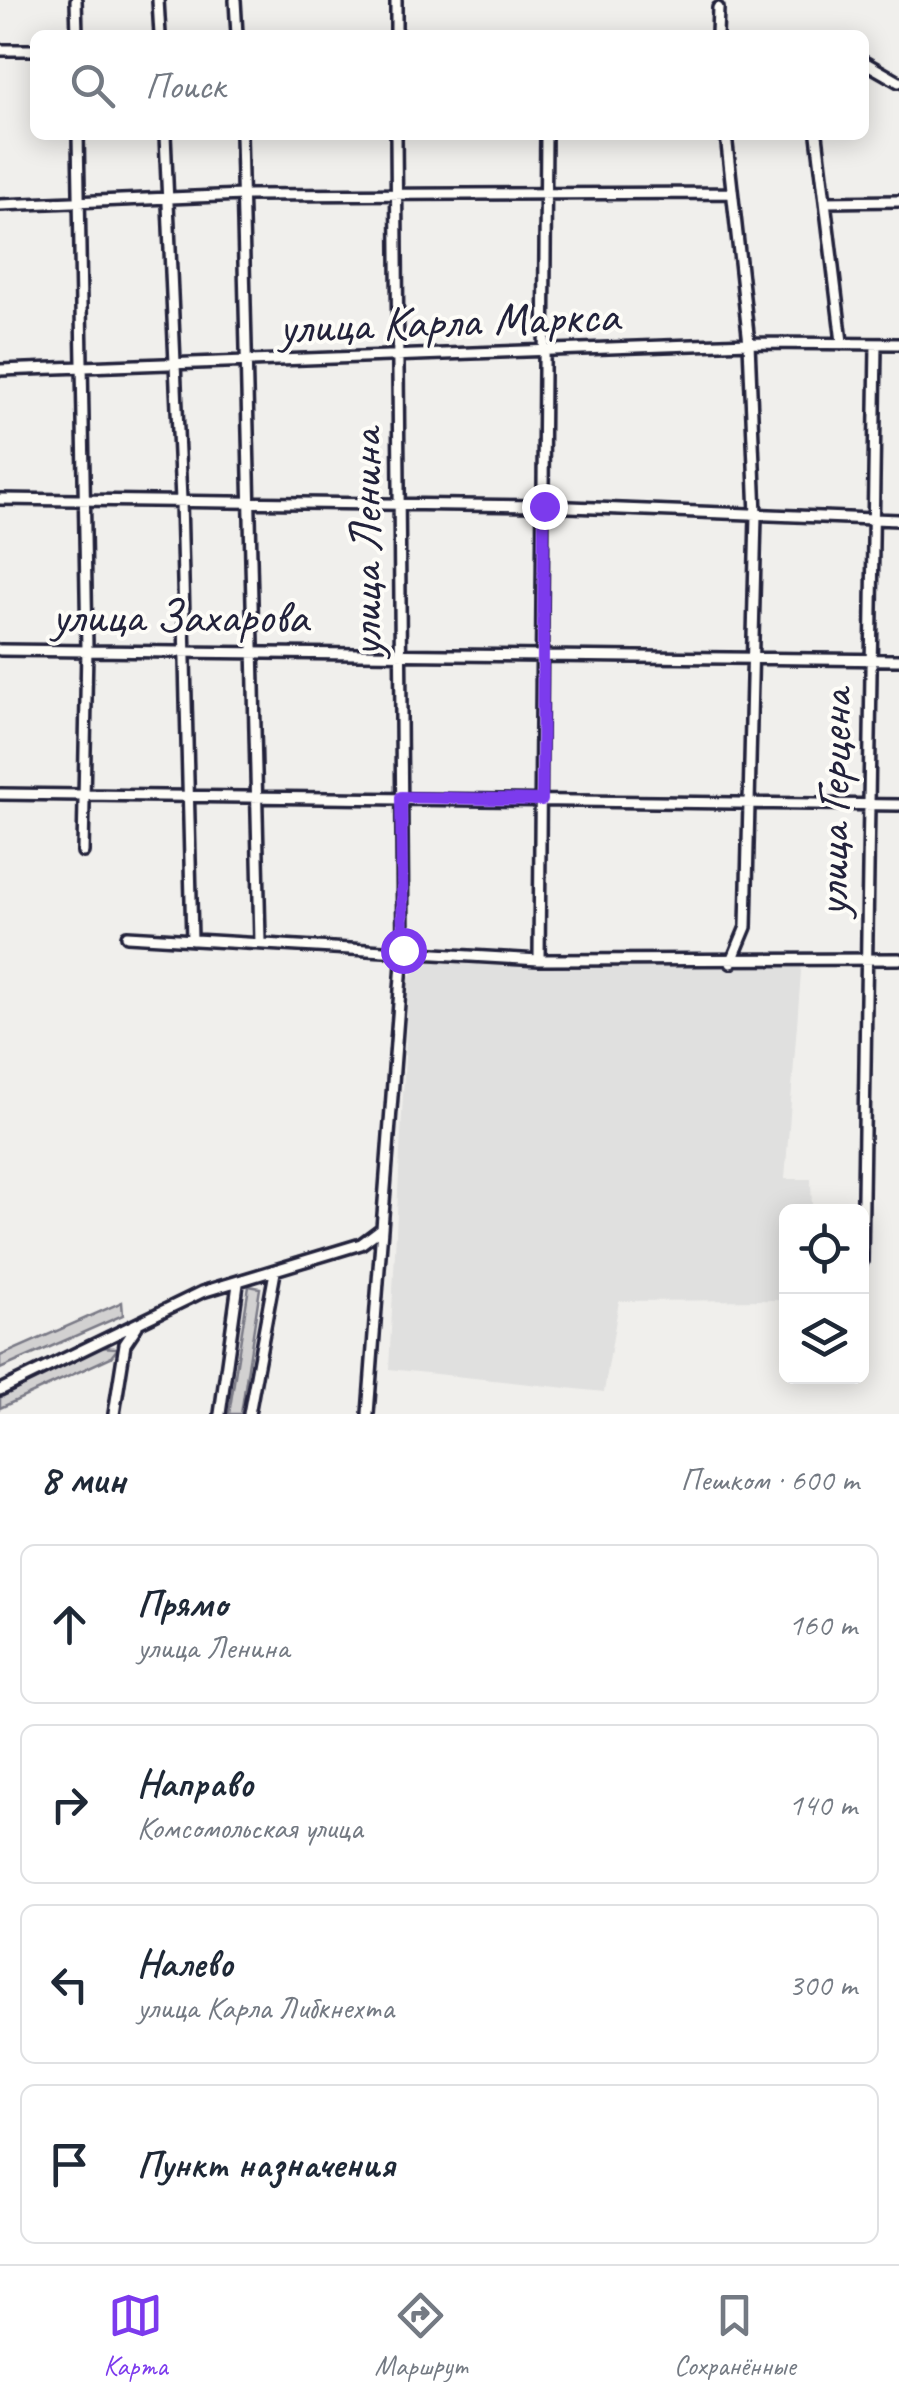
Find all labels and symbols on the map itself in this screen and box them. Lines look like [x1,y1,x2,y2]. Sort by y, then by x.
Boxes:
street label: улица Карла Маркса [275,285,623,357]
street label: улица Ленина [335,425,395,660]
route end [522,484,568,530]
street label: улица Захарова [49,586,311,646]
street label: улица Герцена [801,685,865,920]
route start [381,928,427,974]

